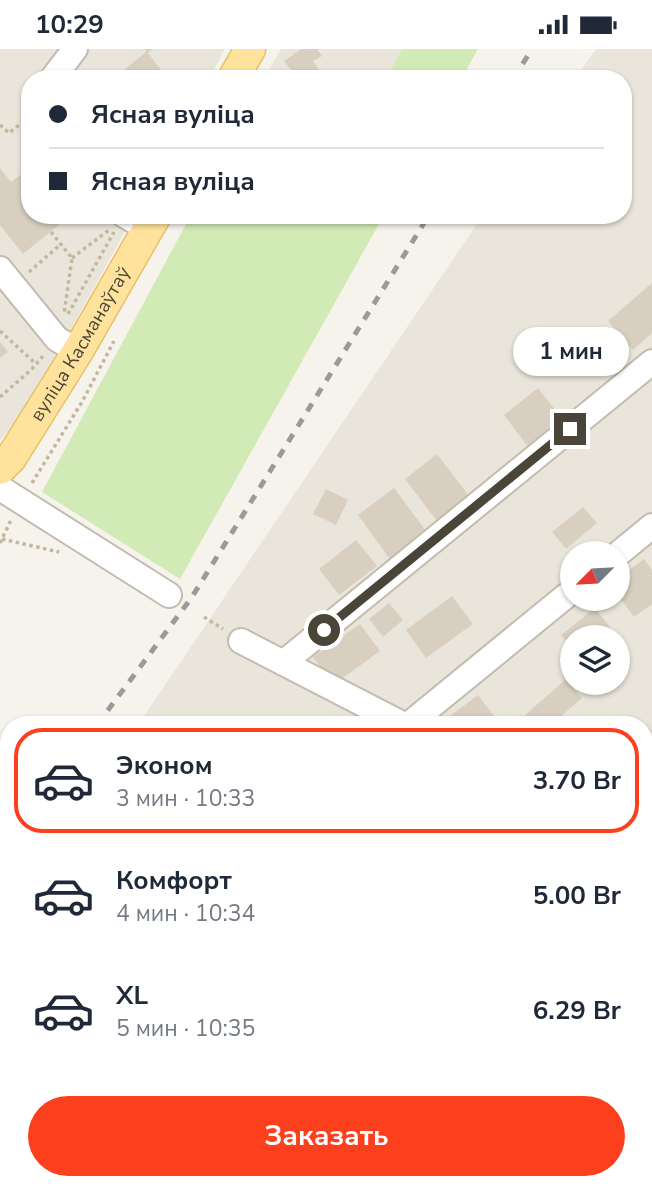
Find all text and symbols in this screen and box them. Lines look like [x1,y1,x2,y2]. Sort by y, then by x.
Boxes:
text: 10:29 [35,7,104,42]
text: Ясная вуліца [91,97,255,132]
text: Ясная вуліца [91,164,255,199]
street label: вуліца Касманаўтаў [24,262,137,426]
callout: 1 мин [512,327,628,377]
text: 1 мин [539,336,603,367]
route end [554,413,586,445]
north arrow [560,541,630,611]
map controls [560,541,630,695]
route start [308,614,340,646]
button: layers [560,625,630,695]
text: Эконом [116,748,213,783]
icon: car [32,749,95,812]
text: 3.70 Br [533,763,621,798]
text: 3 мин · 10:33 [116,783,255,814]
text: Комфорт [116,863,232,898]
icon: car [32,864,95,927]
text: 5.00 Br [533,878,621,913]
text: 4 мин · 10:34 [116,898,255,929]
text: XL [116,978,148,1013]
icon: car [32,979,95,1042]
text: 6.29 Br [533,993,621,1028]
text: 5 мин · 10:35 [116,1013,255,1044]
button: Заказать [28,1096,625,1176]

